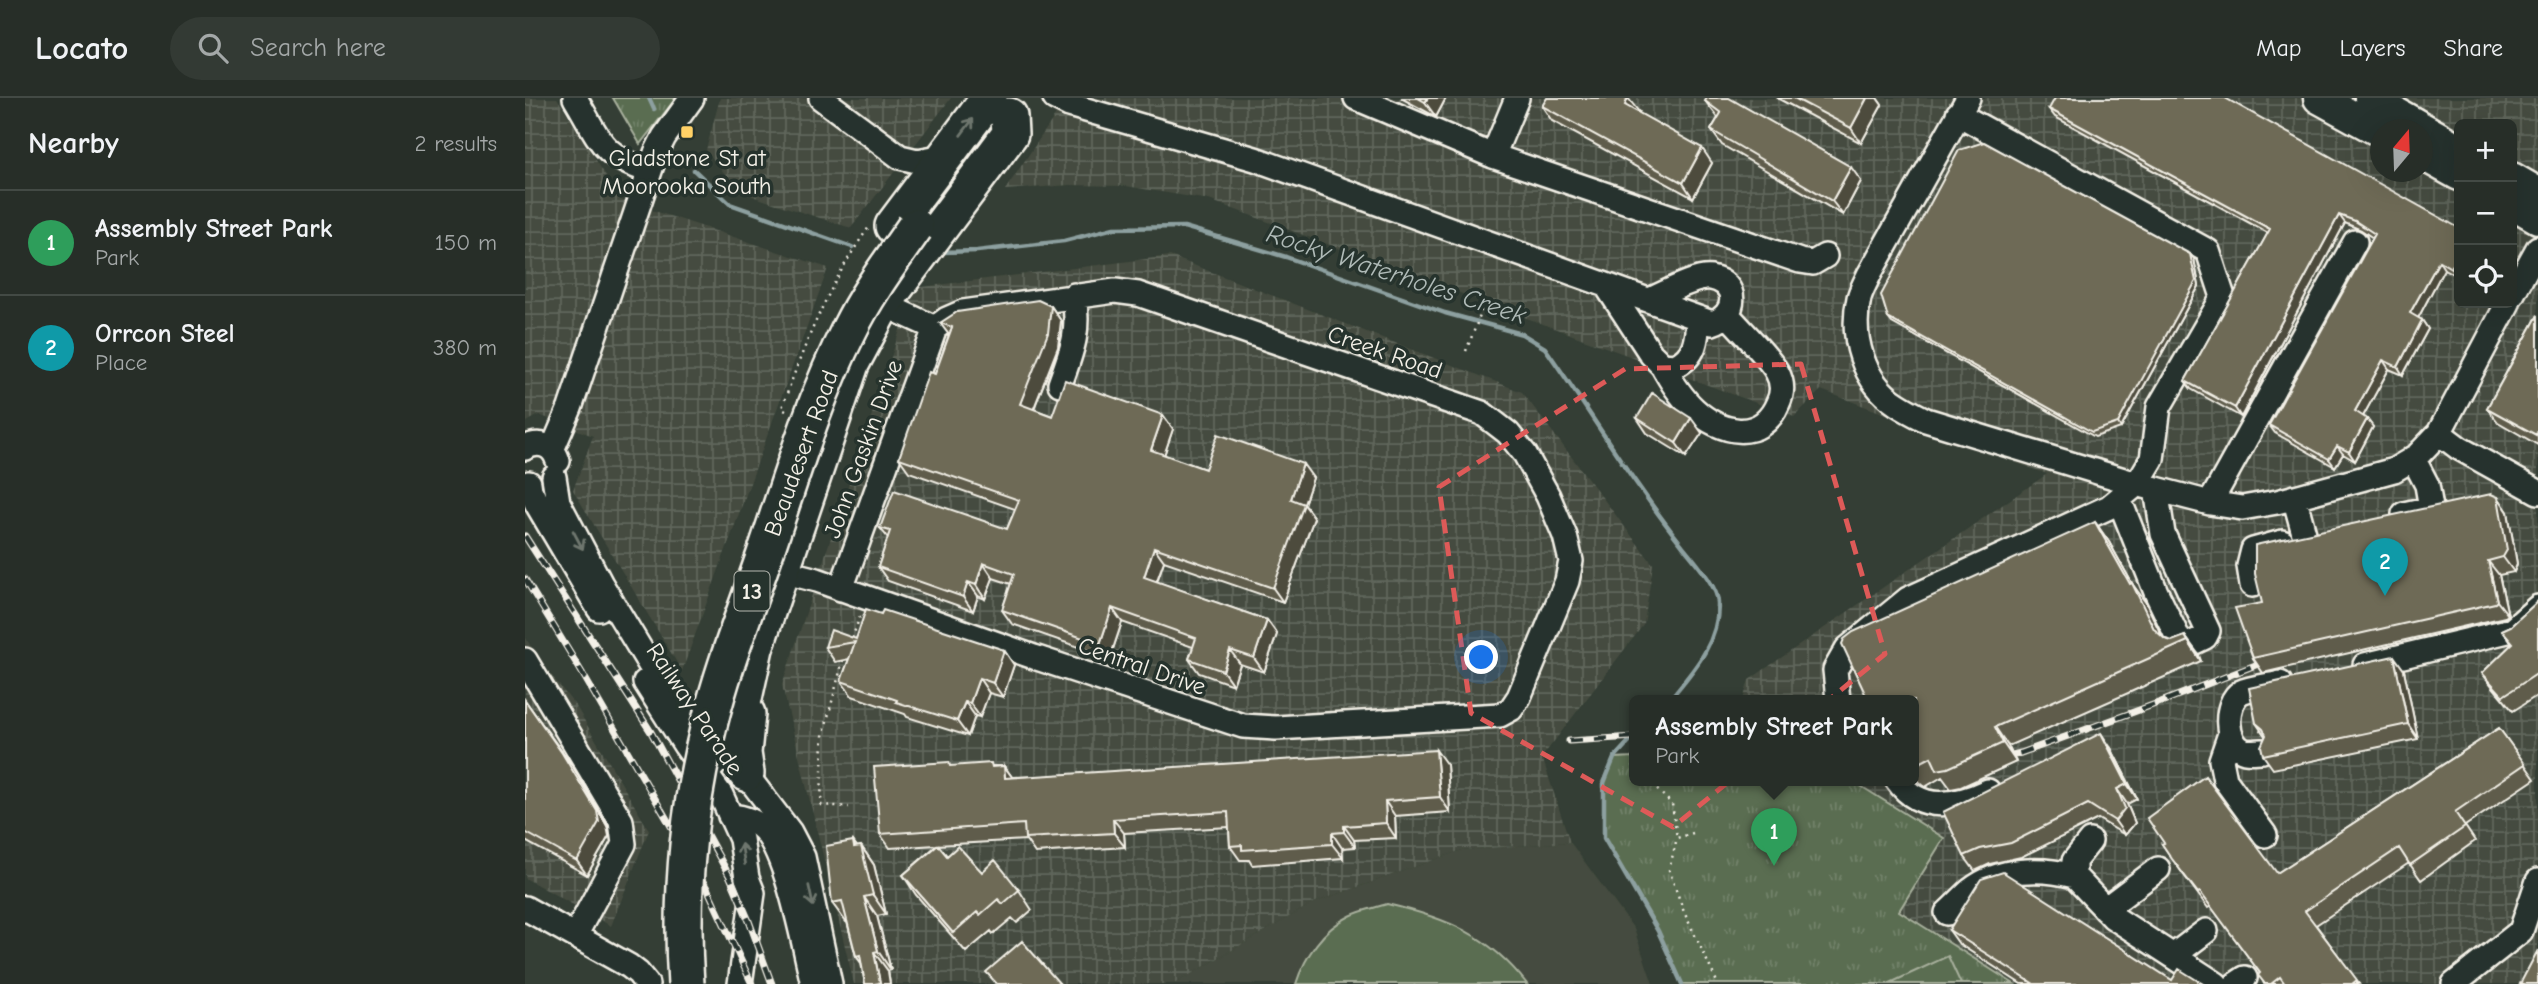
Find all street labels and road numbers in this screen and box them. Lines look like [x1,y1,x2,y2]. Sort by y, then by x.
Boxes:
street label: Creek Road [1324,319,1446,385]
street label: John Gaskin Drive [818,356,908,542]
street label: Beaudesert Road [758,366,844,540]
road number: 13 [735,572,769,610]
street label: Central Drive [1074,631,1210,701]
street label: Railway Parade [641,638,749,780]

